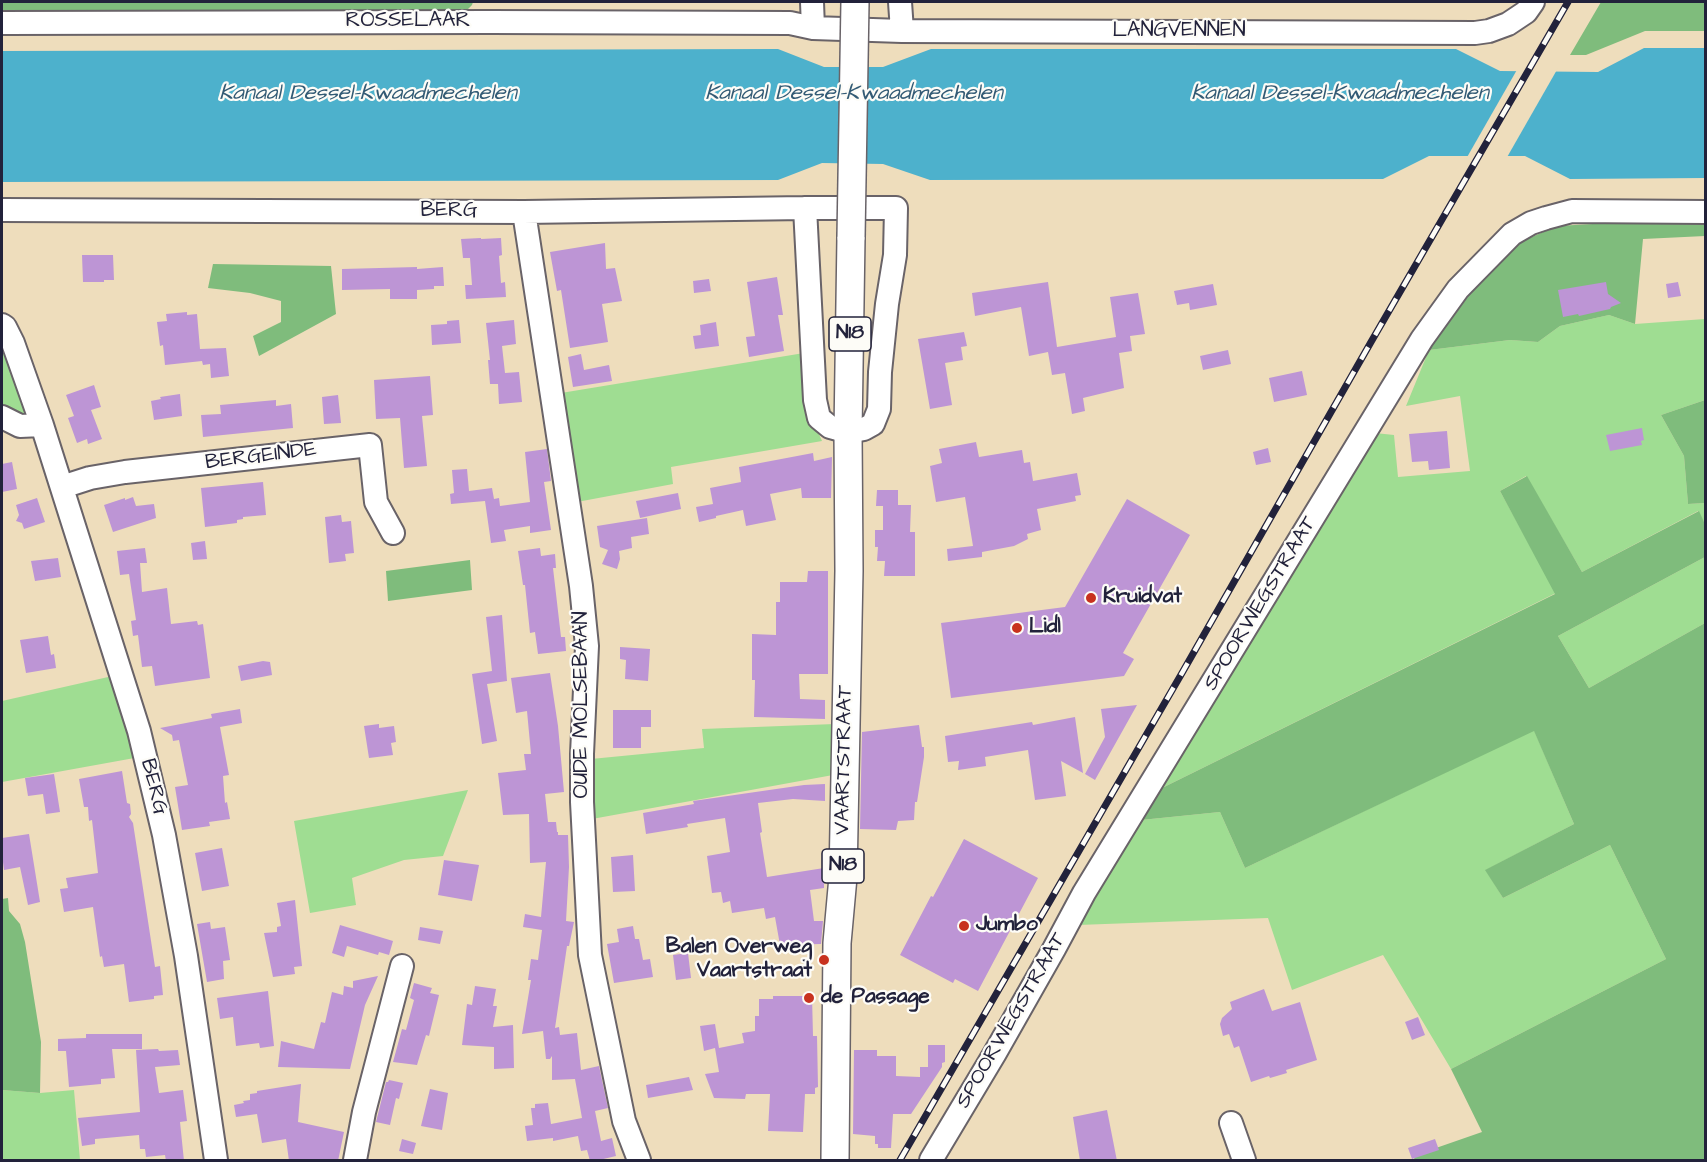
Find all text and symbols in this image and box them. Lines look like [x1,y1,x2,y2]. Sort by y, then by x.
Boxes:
street label: ROSSELAAR [346,9,470,35]
street label: LANGVENNEN [1112,19,1246,45]
water label: Kanaal Dessel-Kwaadmechelen [219,81,517,107]
water label: Kanaal Dessel-Kwaadmechelen [705,81,1003,107]
water label: Kanaal Dessel-Kwaadmechelen [1191,81,1489,107]
street label: BERG [421,199,477,225]
road number: N18 [829,317,871,351]
street label: BERGEINDE [204,438,318,476]
street label: SPOORWEGSTRAAT [1199,513,1323,695]
place label: Kruidvat [1103,585,1182,611]
marker: Kruidvat [1084,591,1098,605]
street label: OUDE MOLSEBAAN [570,611,596,799]
place label: Lidl [1029,615,1061,641]
marker: Lidl [1010,621,1024,635]
street label: VAARTSTRAAT [831,685,859,835]
street label: BERG [134,756,172,818]
road number: N18 [822,849,864,883]
place label: Jumbo [976,913,1038,939]
marker: Jumbo [957,919,971,933]
street label: SPOORWEGSTRAAT [952,929,1072,1113]
place label: Balen Overweg Vaartstraat [666,935,812,985]
marker: Balen Overweg Vaartstraat [817,953,831,967]
place label: de Passage [821,985,930,1011]
marker: de Passage [802,991,816,1005]

